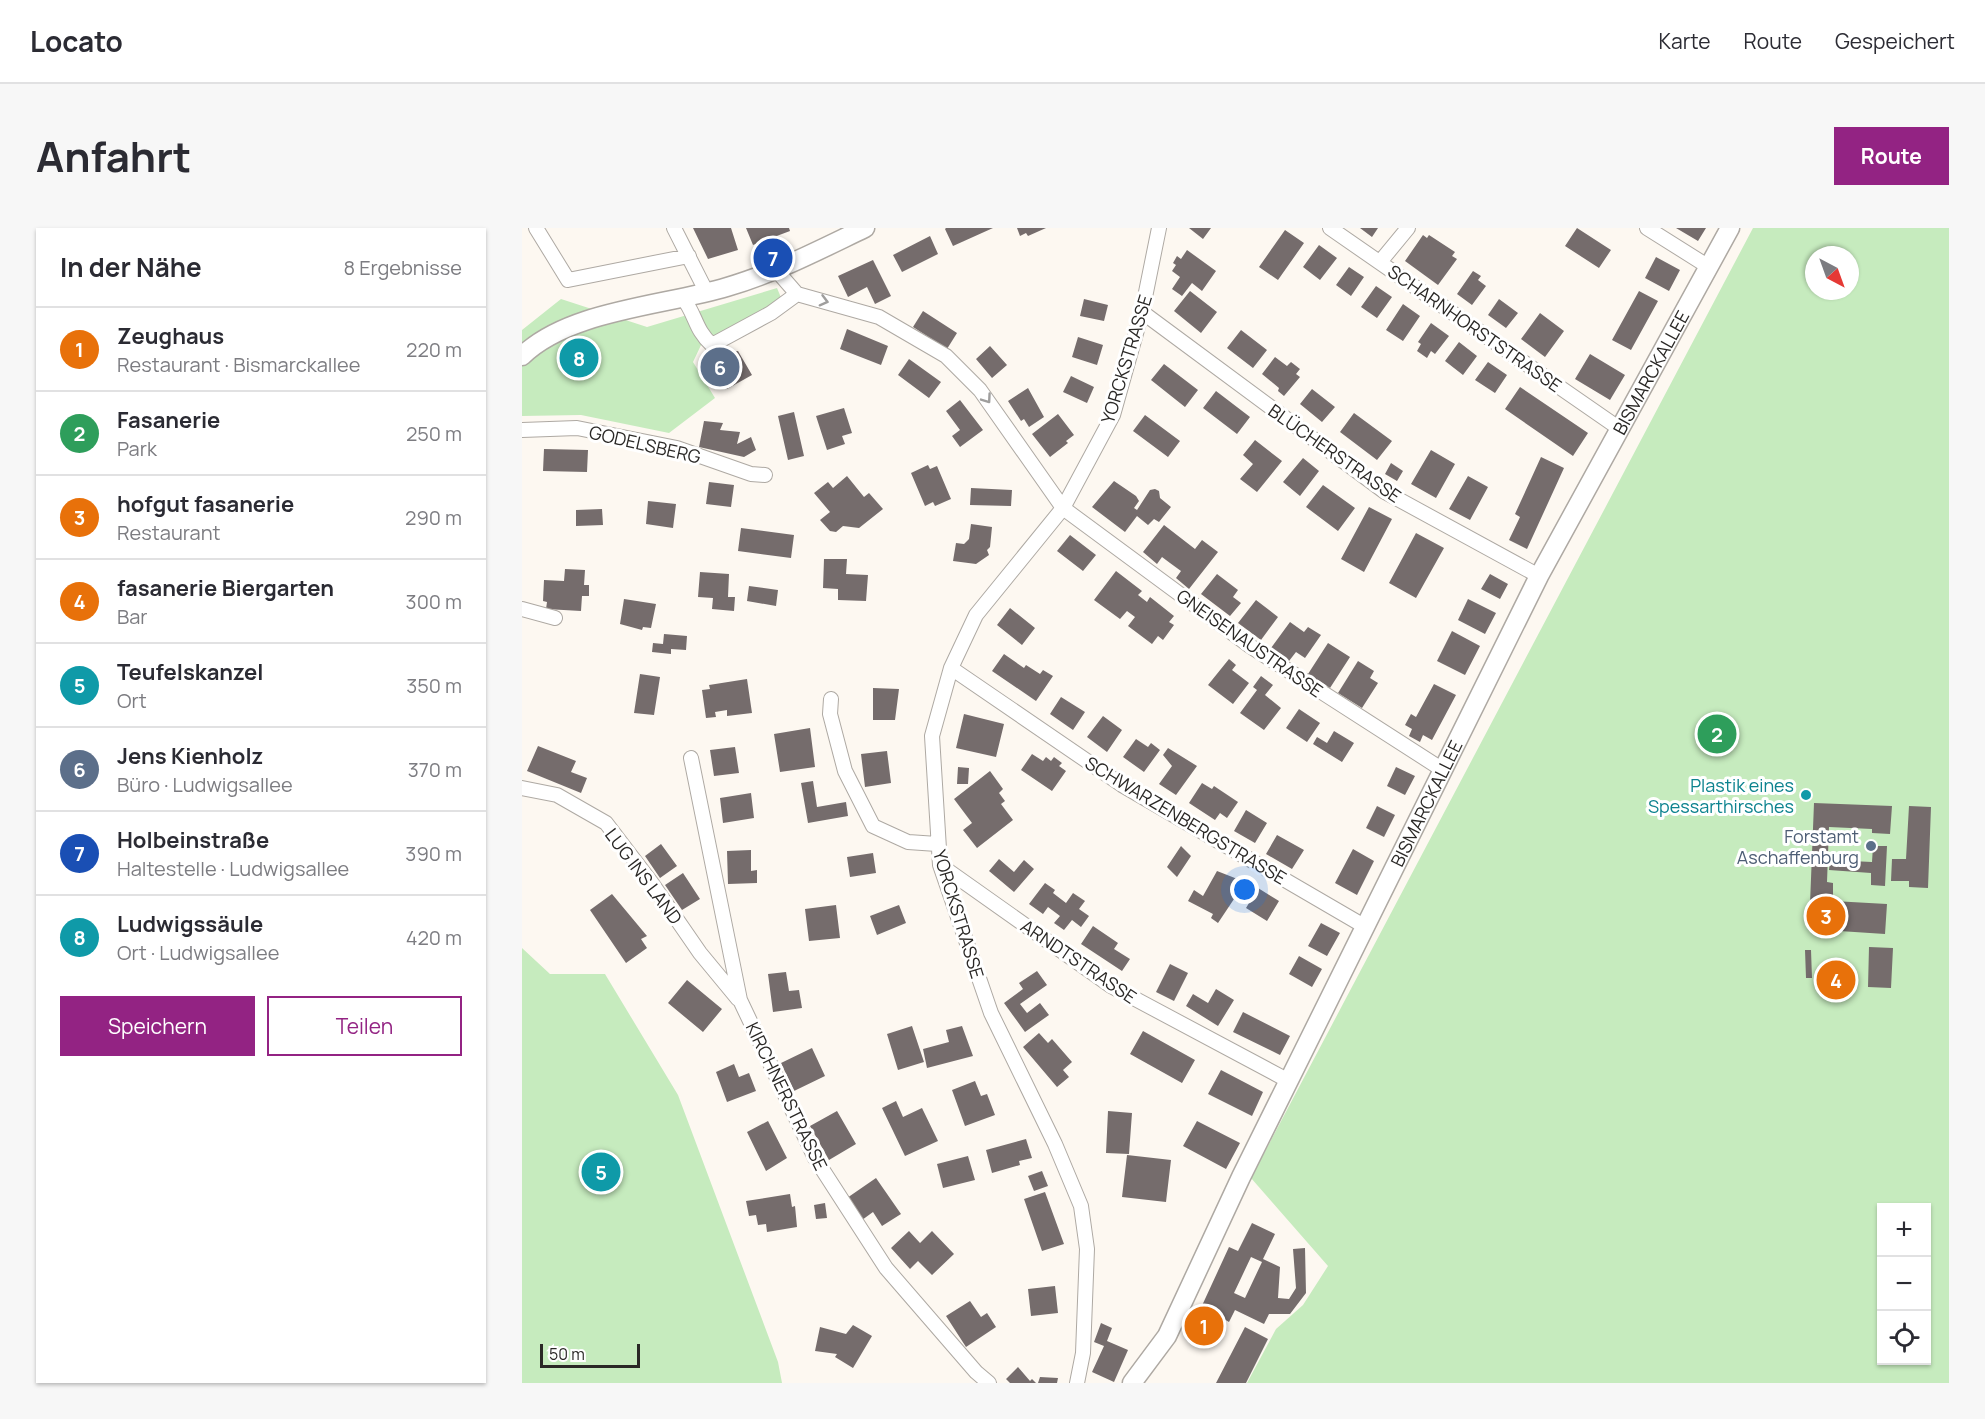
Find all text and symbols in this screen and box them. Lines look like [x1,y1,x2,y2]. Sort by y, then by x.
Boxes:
text: Locato [30,22,123,60]
text: Karte [1659,27,1711,55]
text: Route [1744,27,1802,55]
text: Gespeichert [1835,27,1955,55]
text: Anfahrt [36,127,191,185]
button: Route [1834,127,1949,185]
pin: 7 [754,236,792,280]
north arrow [1805,246,1859,300]
text: In der Nähe [60,249,202,285]
text: 8 Ergebnisse [344,254,462,281]
street label: SCHARNHORSTSTRASSE [1383,259,1567,397]
street label: YORCKSTRASSE [1095,292,1157,426]
one-way arrow [819,294,829,307]
street label: BISMARCKALLEE [1607,306,1694,439]
text: Zeughaus [117,321,224,351]
text: 1 [75,336,84,363]
text: 220 m [406,336,462,363]
pin: 8 [560,336,598,380]
pin: 6 [700,344,740,390]
text: Restaurant · Bismarckallee [117,351,360,378]
one-way arrow [980,393,991,404]
street label: BLÜCHERSTRASSE [1264,398,1406,508]
text: Fasanerie [117,405,220,435]
text: 2 [74,420,85,447]
text: 250 m [406,420,462,447]
street label: GODELSBERG [587,420,703,469]
text: Park [117,435,157,462]
text: hofgut fasanerie [117,489,294,519]
text: 3 [74,504,85,531]
text: 290 m [405,504,462,531]
text: Restaurant [117,519,221,546]
text: fasanerie Biergarten [117,573,334,603]
street label: GNEISENAUSTRASSE [1172,583,1328,703]
text: 4 [73,588,86,615]
text: 300 m [406,588,462,615]
text: Bar [117,603,148,630]
text: Teufelskanzel [117,657,263,687]
text: 5 [74,672,85,699]
text: 350 m [406,672,462,699]
text: Ort [117,687,147,714]
pin: 2 [1698,712,1736,756]
street label: BISMARCKALLEE [1385,736,1468,871]
text: Jens Kienholz [117,741,263,771]
street label: SCHWARZENBERGSTRASSE [1081,750,1291,890]
text: 6 [73,756,86,783]
text: 370 m [408,756,462,783]
text: Büro · Ludwigsallee [117,771,293,798]
place label: Plastik eines Spessarthirsches [1648,773,1794,818]
marker: Plastik eines Spessarthirsches [1799,788,1813,802]
street label: LUG INS LAND [600,823,688,929]
place label: Forstamt Aschaffenburg [1737,824,1859,869]
text: Holbeinstraße [117,825,269,855]
marker: Forstamt Aschaffenburg [1864,839,1878,853]
text: 7 [74,840,85,867]
text: 390 m [405,840,462,867]
street label: YORCKSTRASSE [928,847,990,981]
text: Haltestelle · Ludwigsallee [117,855,349,882]
your location [1230,875,1259,904]
pin: 3 [1806,894,1846,938]
text: Ludwigssäule [117,909,263,939]
street label: ARNDTSTRASSE [1017,913,1141,1009]
text: 8 [73,924,86,951]
text: 420 m [406,924,462,951]
text: Ort · Ludwigsallee [117,939,279,966]
pin: 4 [1816,958,1856,1002]
button: Speichern [60,996,255,1056]
button: Teilen [267,996,462,1056]
street label: KIRCHNERSTRASSE [741,1018,833,1174]
pin: 5 [582,1150,620,1194]
map controls [1877,1203,1931,1365]
button: + [1877,1203,1931,1257]
button: − [1877,1257,1931,1311]
pin: 1 [1184,1304,1224,1348]
button: locate [1877,1311,1931,1365]
scale bar [540,1341,640,1368]
text: 50 m [549,1343,585,1365]

